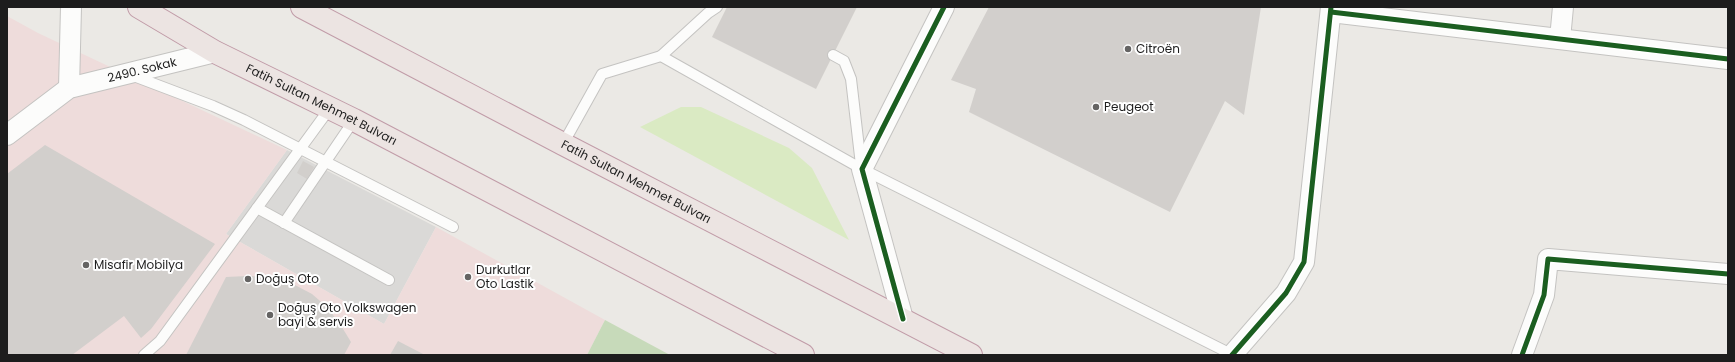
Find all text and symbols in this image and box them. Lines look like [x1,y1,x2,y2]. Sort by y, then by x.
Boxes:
place label: Citroën [1136,40,1180,57]
marker: Citroën [1123,44,1133,54]
street label: 2490. Sokak [106,53,179,86]
street label: Fatih Sultan Mehmet Bulvarı [243,59,400,149]
place label: Peugeot [1104,98,1154,115]
marker: Peugeot [1091,102,1101,112]
street label: Fatih Sultan Mehmet Bulvarı [558,135,714,227]
place label: Misafir Mobilya [94,256,183,273]
marker: Misafir Mobilya [81,260,91,270]
place label: Durkutlar Oto Lastik [476,261,535,292]
place label: Doğuş Oto [256,270,319,287]
marker: Durkutlar Oto Lastik [463,272,473,282]
marker: Doğuş Oto [243,274,253,284]
place label: Doğuş Oto Volkswagen bayi & servis [278,299,416,330]
marker: Doğuş Oto Volkswagen bayi & servis [265,310,275,320]

